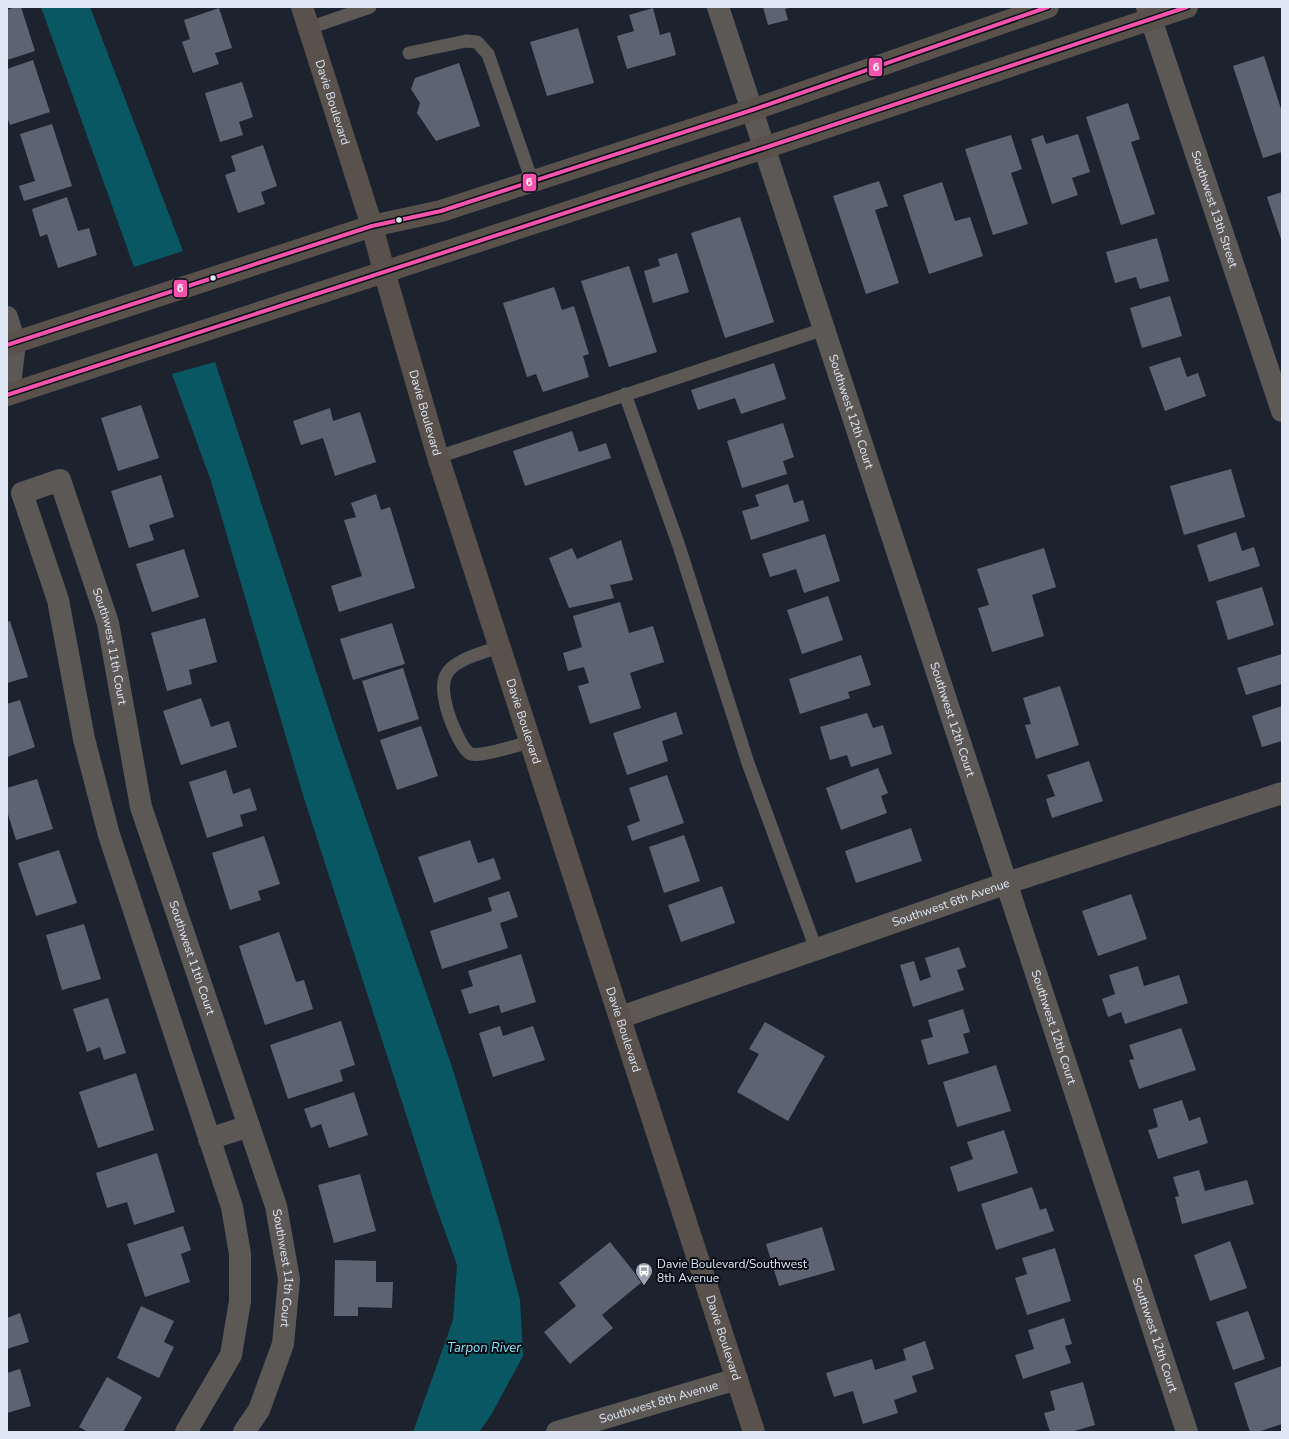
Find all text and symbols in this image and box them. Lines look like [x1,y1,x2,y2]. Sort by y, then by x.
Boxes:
line badge: 6 [868,57,883,77]
street label: Davie Boulevard [311,58,354,147]
text: 6 [873,60,880,75]
street label: Southwest 13th Street [1188,148,1242,270]
line badge: 6 [522,173,537,192]
text: 6 [526,175,533,190]
unlabelled marker [394,215,404,225]
unlabelled marker [208,273,218,283]
line badge: 6 [173,279,188,298]
text: 6 [177,281,184,296]
street label: Southwest 12th Court [825,352,878,472]
street label: Davie Boulevard [405,368,445,457]
street label: Southwest 11th Court [89,586,131,707]
street label: Southwest 12th Court [926,660,979,779]
street label: Davie Boulevard [502,677,545,766]
street label: Southwest 6th Avenue [890,875,1012,930]
street label: Southwest 11th Court [165,899,219,1018]
street label: Southwest 12th Court [1027,968,1080,1087]
street label: Davie Boulevard [602,985,645,1074]
street label: Southwest 11th Court [269,1208,297,1329]
place label: Davie Boulevard/Southwest 8th Avenue [657,1256,808,1286]
bus stop icon: Davie Boulevard/Southwest 8th Avenue [634,1261,654,1286]
street label: Southwest 12th Court [1129,1276,1182,1395]
street label: Davie Boulevard [702,1293,745,1382]
water label: Tarpon River [447,1339,521,1357]
street label: Southwest 8th Avenue [597,1377,720,1427]

